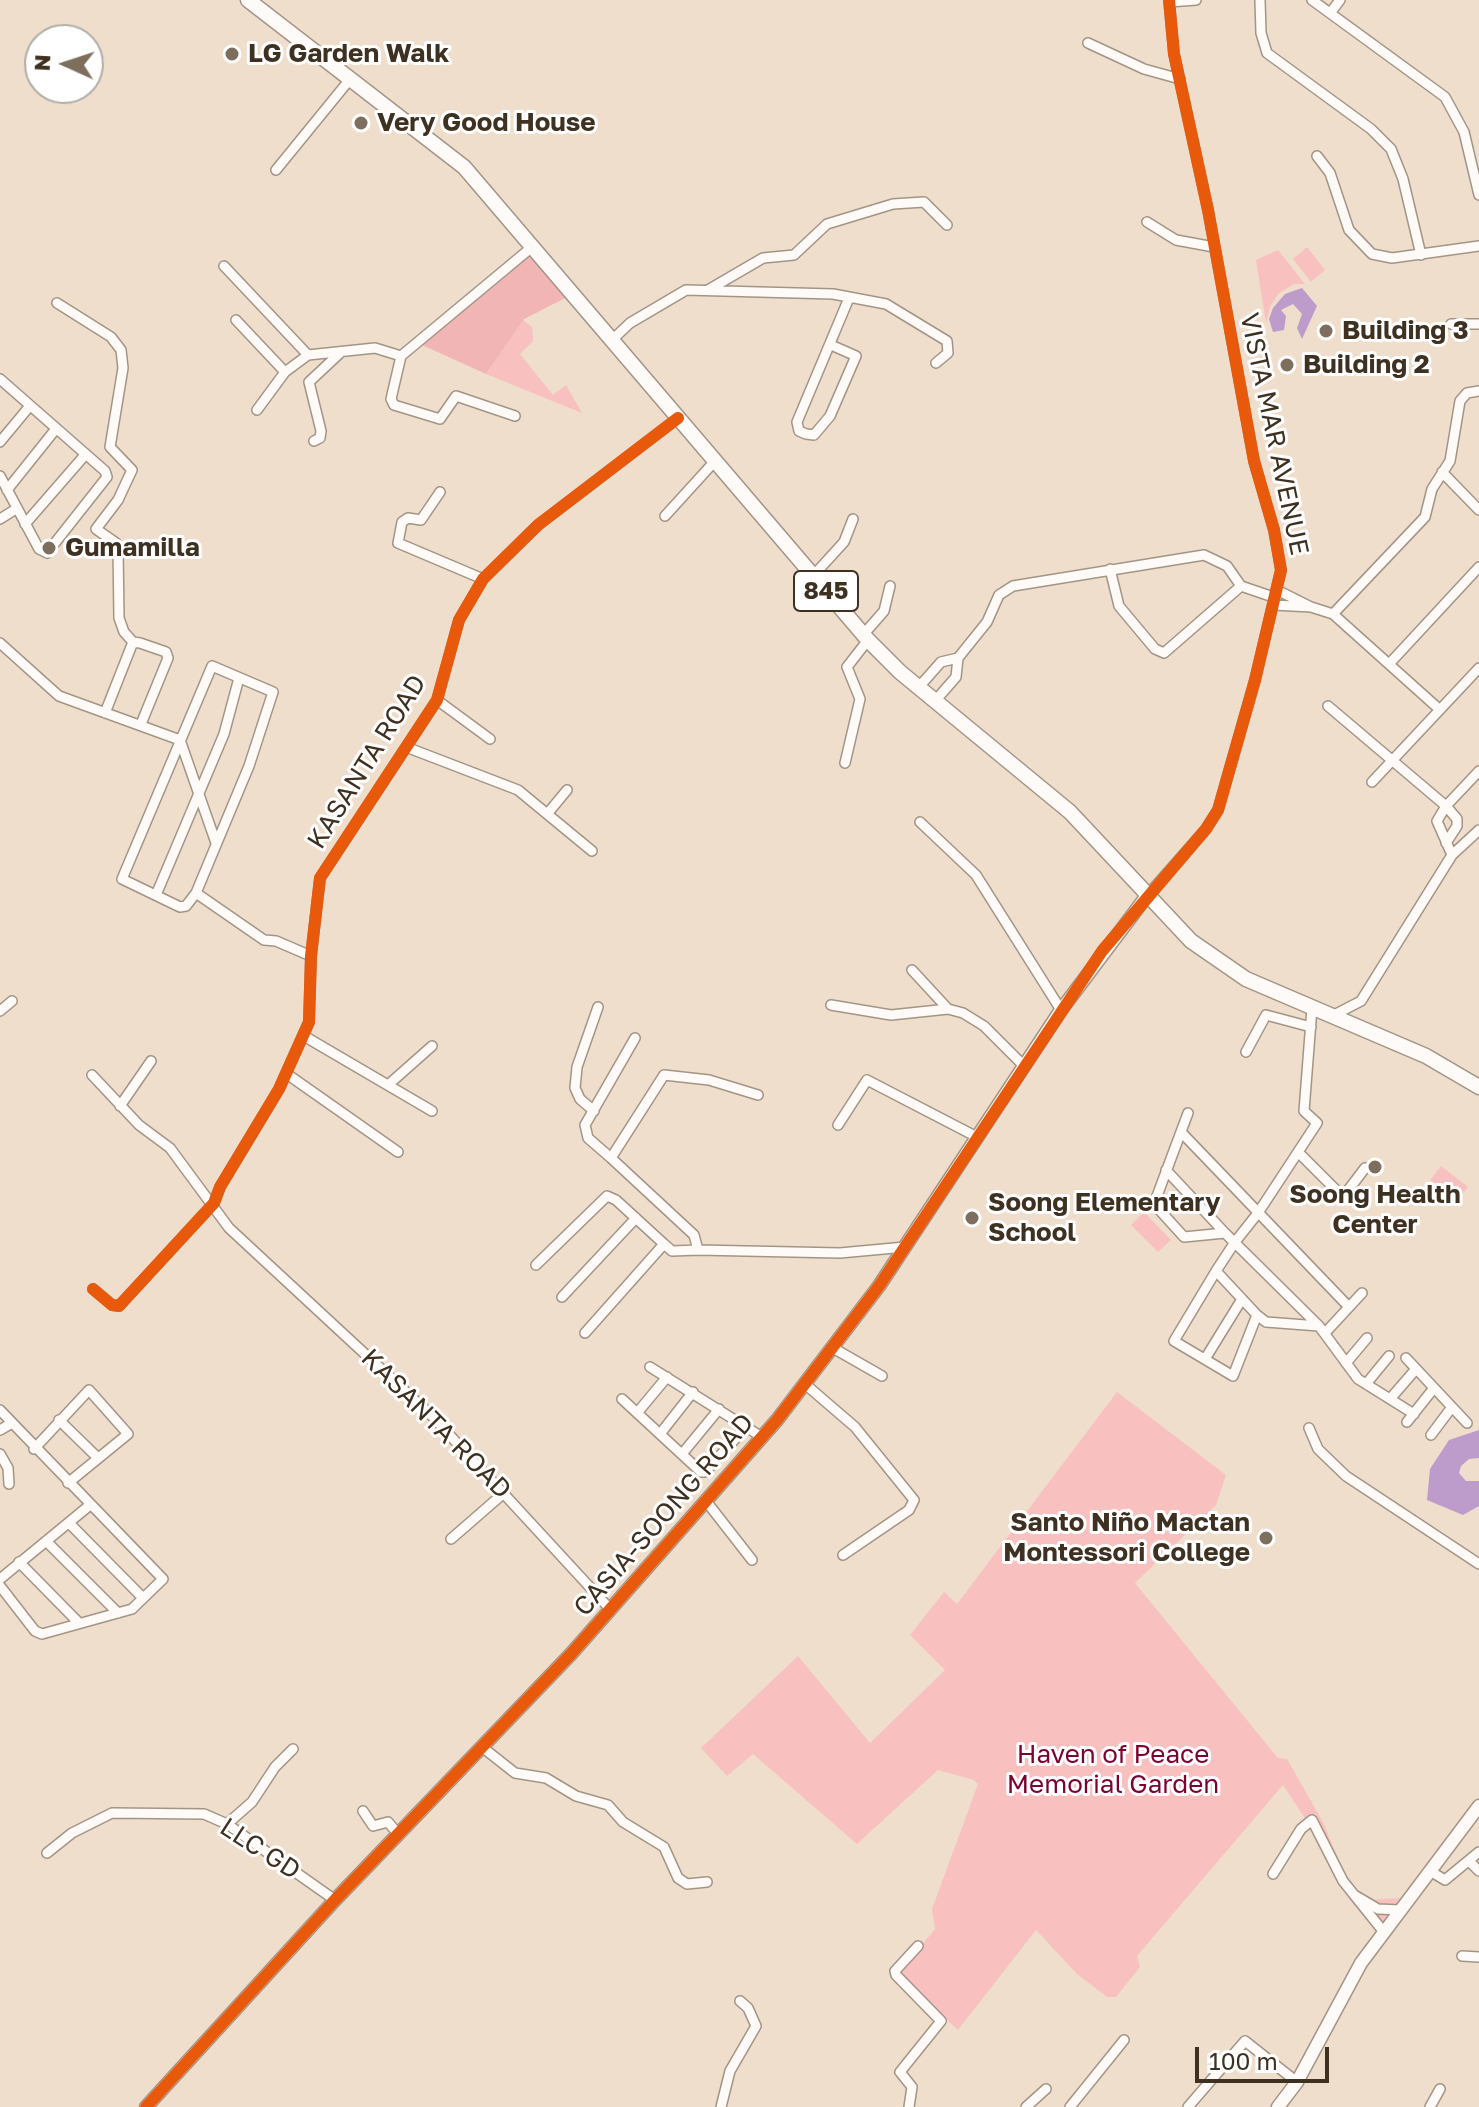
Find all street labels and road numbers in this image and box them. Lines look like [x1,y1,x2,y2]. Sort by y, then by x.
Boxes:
street label: VISTA MAR AVENUE [1233,310,1315,558]
road number: 845 [794,571,858,611]
street label: KASANTA ROAD [301,669,433,855]
street label: KASANTA ROAD [355,1343,517,1505]
street label: CASIA-SOONG ROAD [568,1407,760,1623]
street label: LLC GD [214,1812,306,1886]

